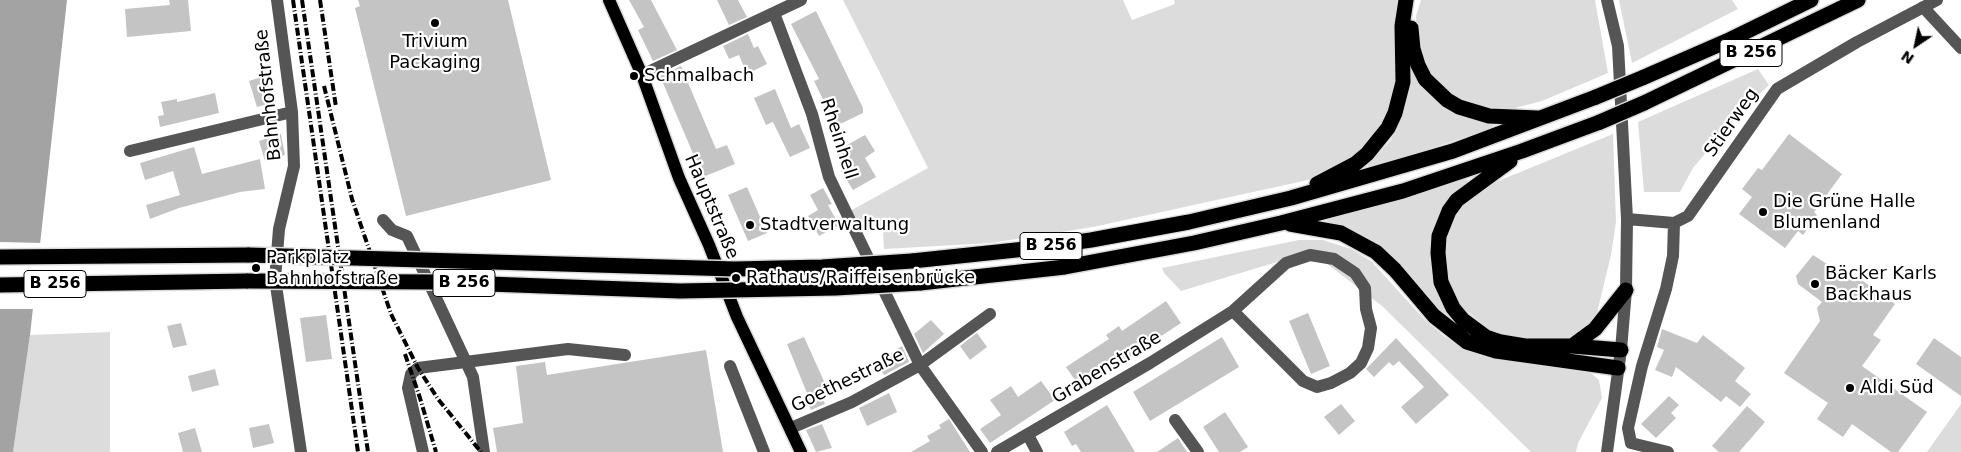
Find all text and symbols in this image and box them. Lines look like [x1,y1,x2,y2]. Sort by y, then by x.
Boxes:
marker: Trivium Packaging [429,17,441,29]
north arrow [1891,20,1941,70]
street label: Bahnhofstraße [251,28,287,162]
place label: Trivium Packaging [389,31,481,74]
road number: B 256 [1720,40,1782,66]
text: N [1898,48,1917,67]
place label: Schmalbach [644,65,754,87]
marker: Schmalbach [628,70,640,82]
street label: Stierweg [1700,84,1764,162]
street label: Rheinhell [815,96,861,182]
street label: Hauptstraße [679,151,743,263]
place label: Die Grüne Halle Blumenland [1773,191,1915,233]
marker: Die Grüne Halle Blumenland [1757,206,1769,218]
place label: Stadtverwaltung [760,214,909,236]
marker: Stadtverwaltung [744,219,756,231]
road number: B 256 [1020,232,1082,260]
place label: Parkplatz Bahnhofstraße [266,247,398,290]
marker: Parkplatz Bahnhofstraße [250,262,262,274]
place label: Bäcker Karls Backhaus [1825,263,1937,306]
place label: Rathaus/Raiffeisenbrücke [746,267,975,289]
road number: B 256 [24,270,86,298]
road number: B 256 [433,270,495,296]
marker: Rathaus/Raiffeisenbrücke [730,272,742,284]
marker: Bäcker Karls Backhaus [1809,278,1821,290]
street label: Grabenstraße [1048,327,1166,409]
street label: Goethestraße [788,344,908,418]
place label: Aldi Süd [1860,377,1934,399]
marker: Aldi Süd [1844,382,1856,394]

